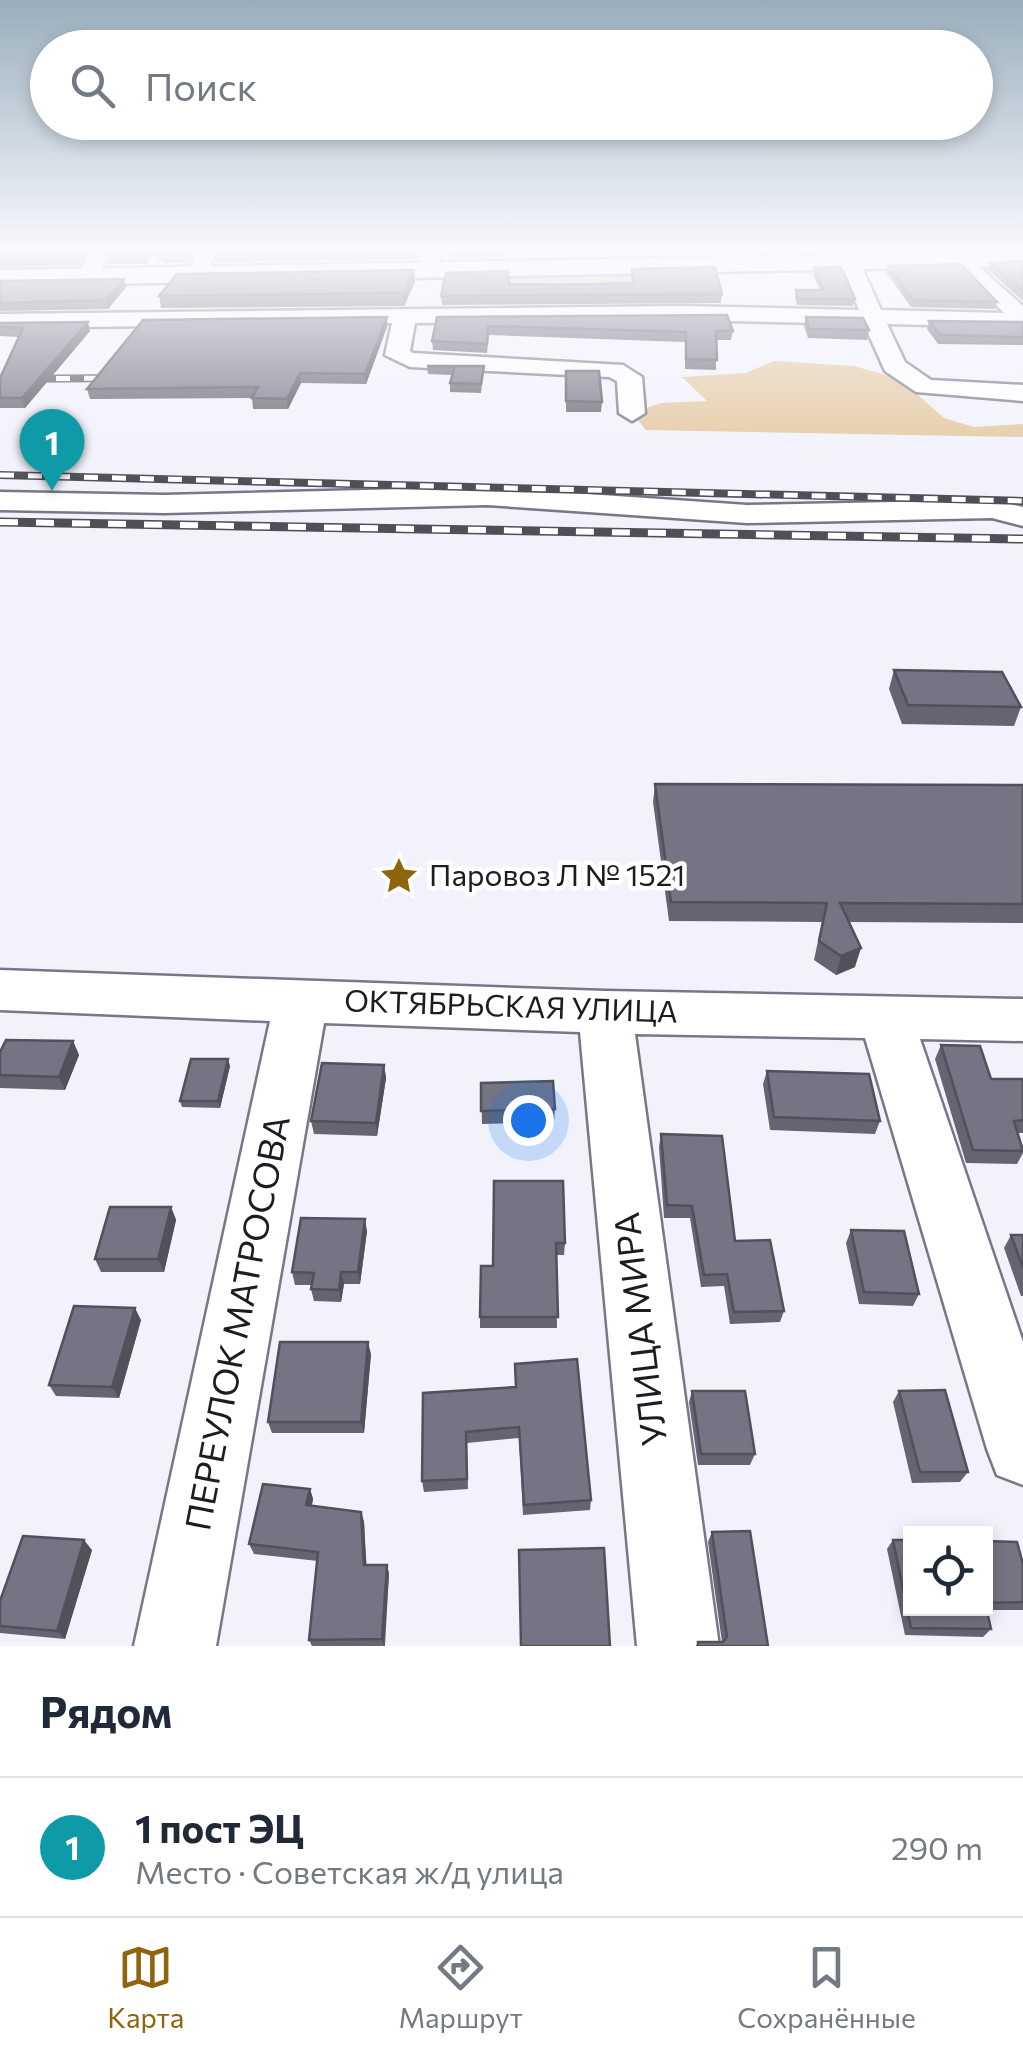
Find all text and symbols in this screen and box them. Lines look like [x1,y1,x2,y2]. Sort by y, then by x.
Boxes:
search box [30,30,993,140]
icon: search [65,58,120,113]
text: Поиск [145,62,257,109]
pin: 1 [20,408,84,491]
place icon: Паровоз Л № 1521 [378,855,420,897]
place label: Паровоз Л № 1521 [429,855,685,892]
street label: ОКТЯБРЬСКАЯ УЛИЦА [344,980,678,1029]
your location [503,1095,554,1146]
street label: ПЕРЕУЛОК МАТРОСОВА [174,1111,297,1534]
street label: УЛИЦА МИРА [603,1210,674,1448]
map controls [903,1526,993,1616]
button: locate [903,1526,993,1616]
text: Рядом [40,1685,172,1737]
text: 1 пост ЭЦ [135,1804,304,1851]
text: 1 [65,1827,80,1867]
text: 290 m [891,1827,983,1867]
text: Место · Советская ж/д улица [135,1851,564,1891]
tab: Карта [107,1940,184,2034]
tab: Маршрут [399,1940,523,2034]
tab: Сохранённые [737,1940,916,2034]

